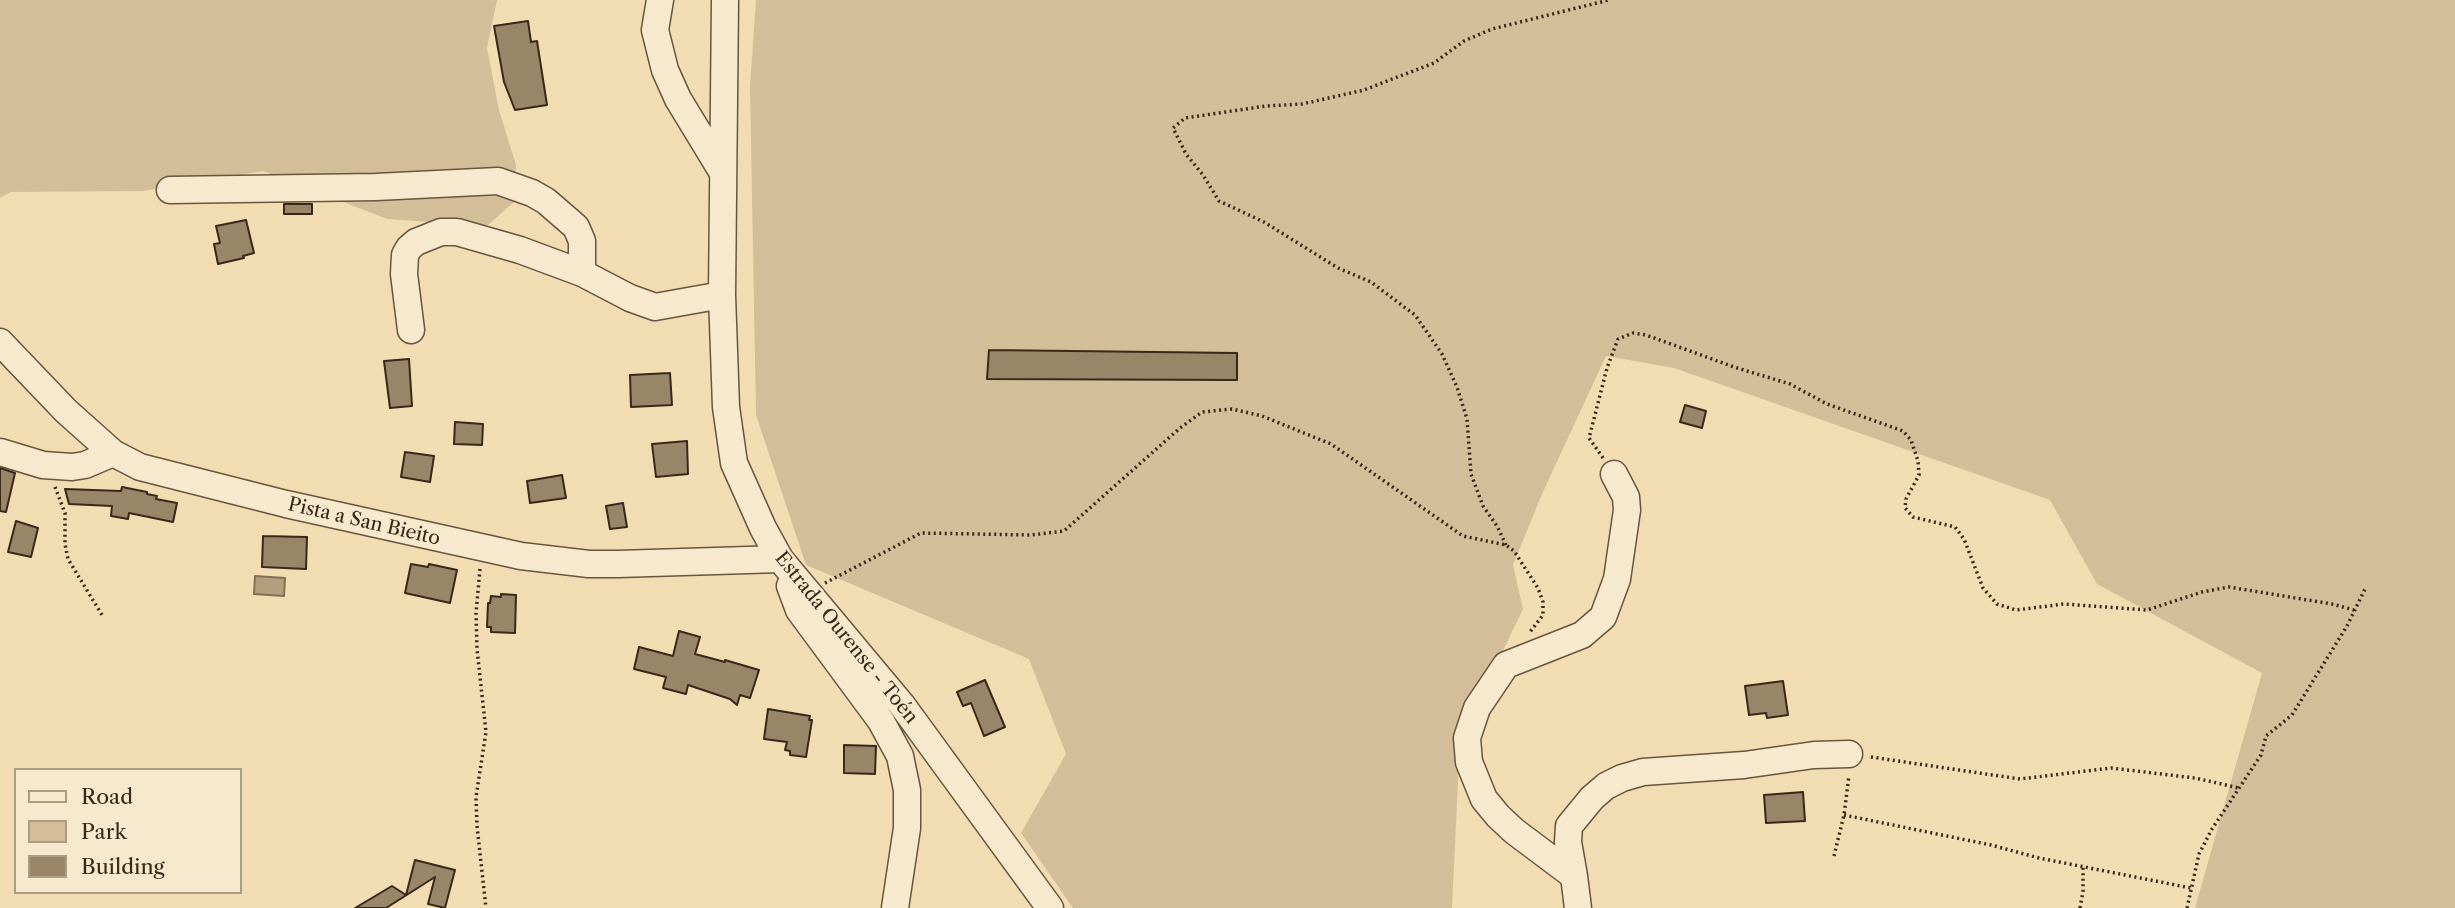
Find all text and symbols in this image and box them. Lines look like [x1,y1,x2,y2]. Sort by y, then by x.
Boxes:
street label: Pista a San Bieito [286,493,442,551]
street label: Estrada Ourense - Toén [770,547,922,729]
legend [14,768,242,894]
text: Road [81,784,133,809]
text: Park [81,819,127,844]
text: Building [81,854,165,879]

